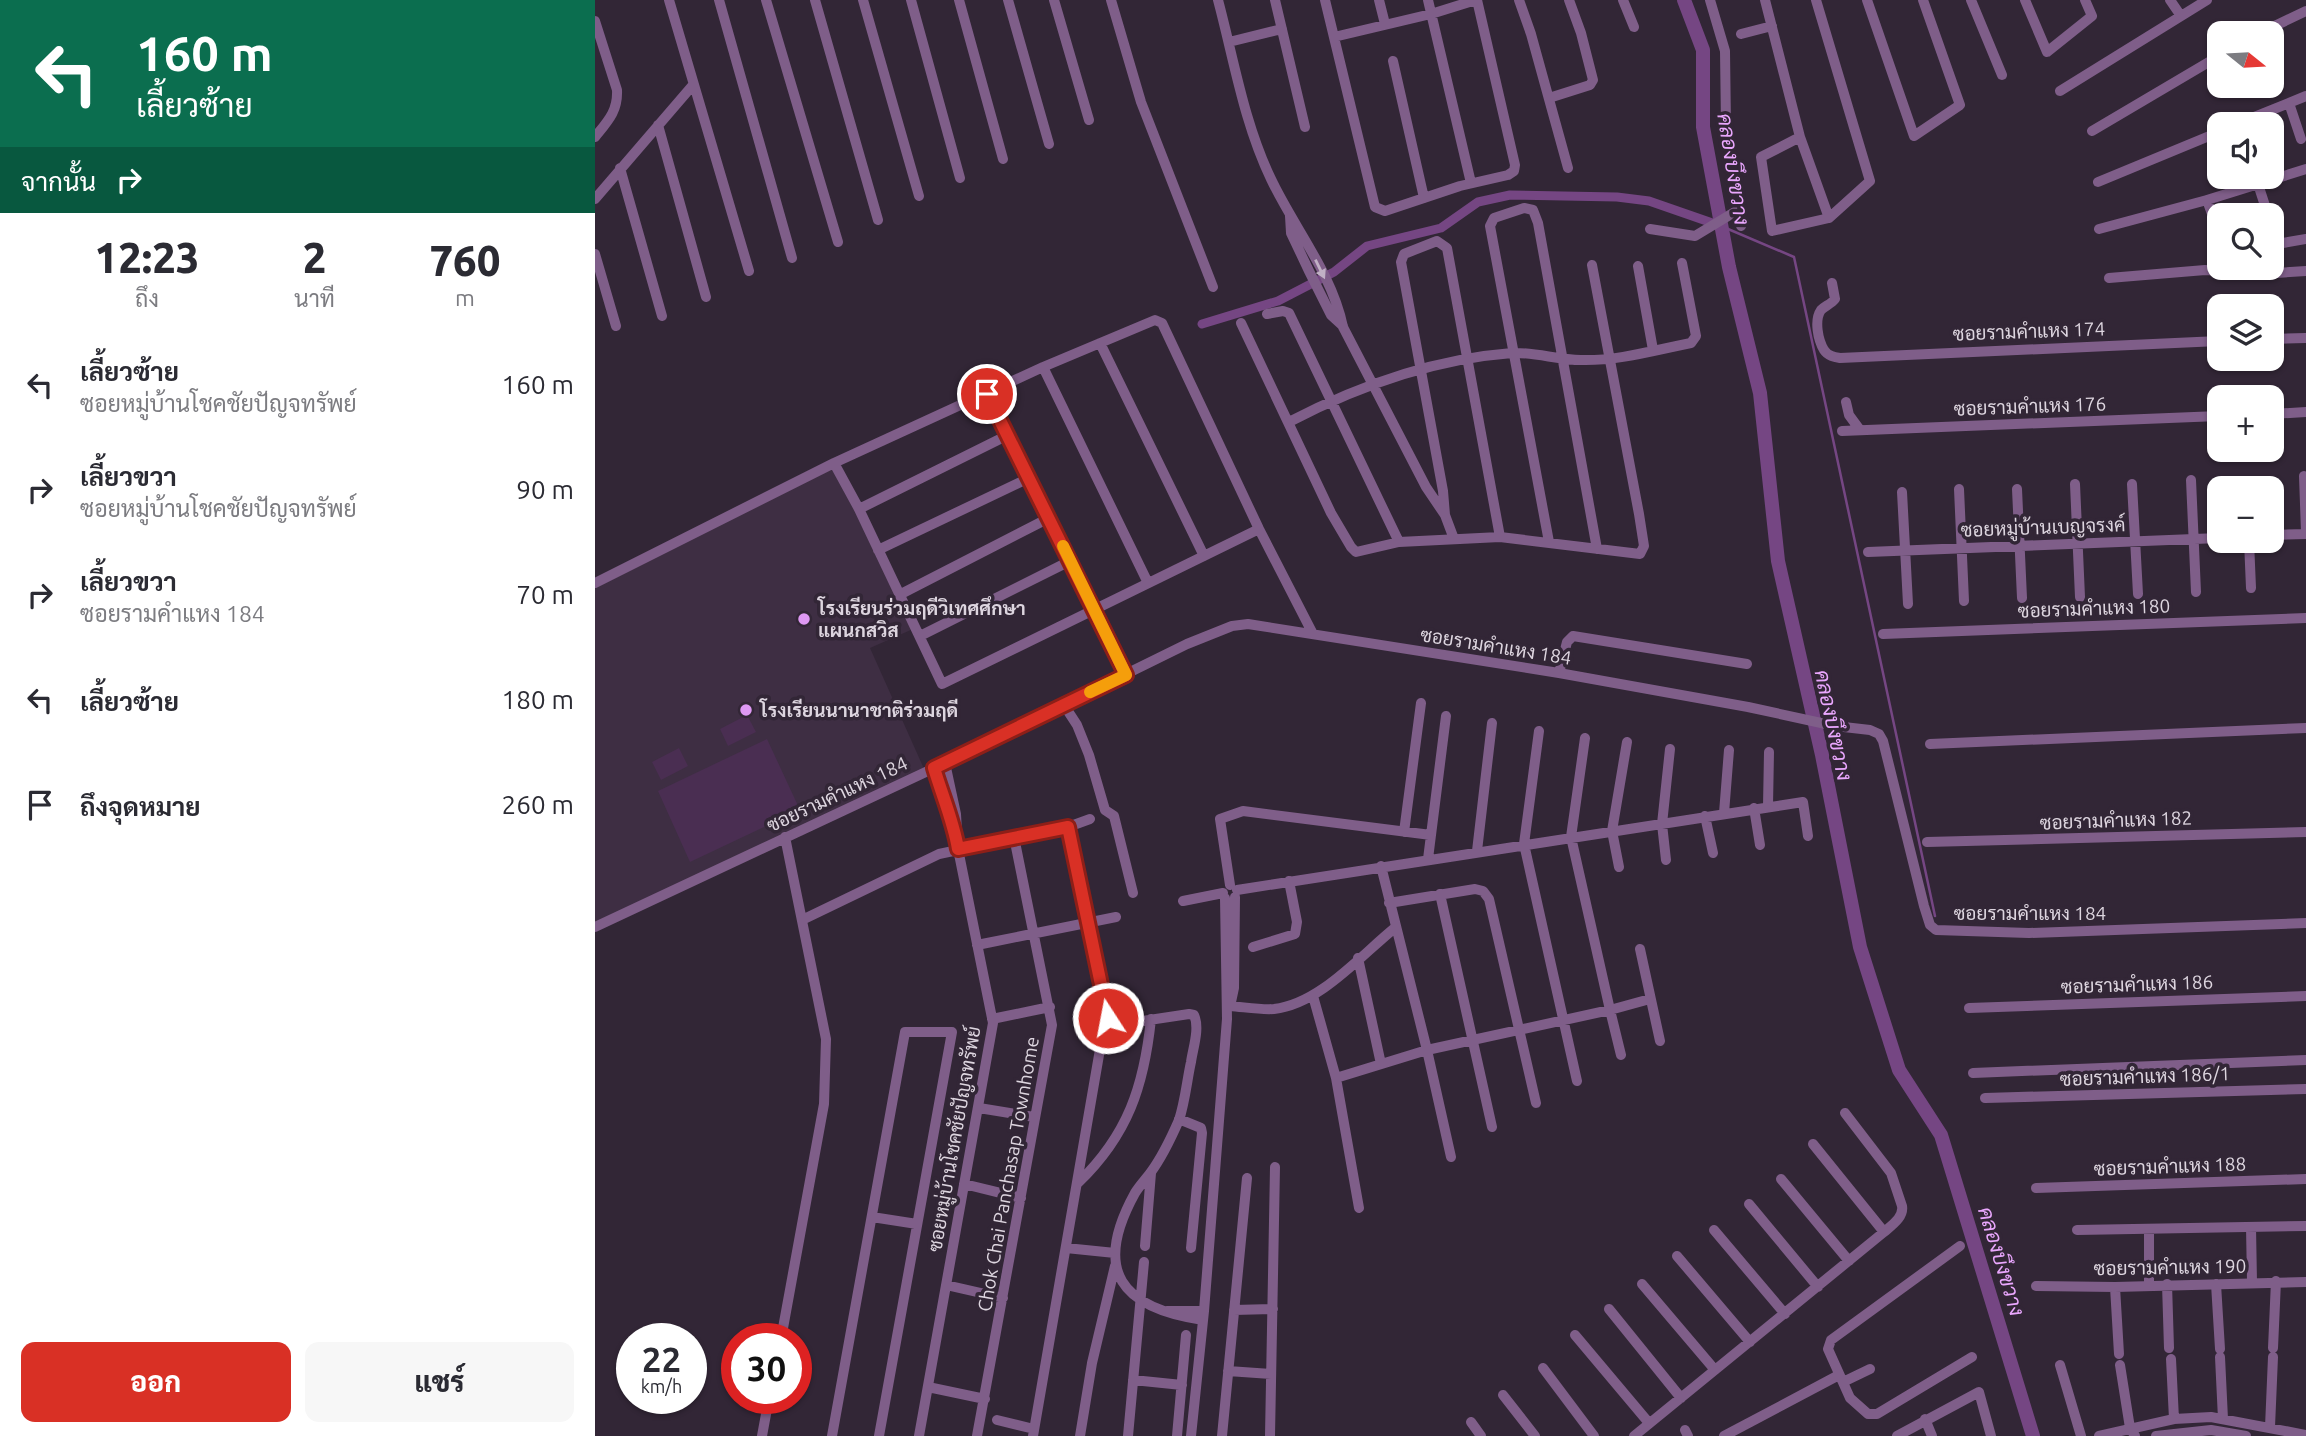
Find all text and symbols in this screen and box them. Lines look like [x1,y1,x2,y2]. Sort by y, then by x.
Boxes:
north arrow [2207,21,2284,98]
map controls [2207,21,2284,553]
text: 160 m [136,25,273,80]
icon: left [21,28,112,119]
text: เลี้ยวซ้าย [136,87,253,123]
water label: คลองบึงขวาง [1713,111,1755,227]
button: sound [2207,112,2284,189]
icon: right [110,161,148,199]
text: จากนั้น [21,167,96,196]
button: search [2207,203,2284,280]
text: 12:23 [94,234,200,281]
text: 2 [303,234,326,281]
text: 760 [429,237,501,284]
one-way arrow [1314,259,1325,279]
text: m [455,285,475,310]
text: ถึง [135,286,159,311]
text: นาที [294,286,335,311]
button: layers [2207,294,2284,371]
street label: ซอยรามคำแหง 174 [1952,317,2106,345]
text: เลี้ยวซ้าย [80,357,179,386]
pin [957,364,1017,424]
icon: left [21,366,59,404]
text: 160 m [502,370,574,399]
icon: arrive [968,375,1006,413]
button: + [2207,385,2284,462]
text: ซอยหมู่บ้านโชคชัยปัญจทรัพย์ [80,391,357,416]
street label: ซอยรามคำแหง 176 [1953,392,2107,420]
text: เลี้ยวขวา [80,462,177,491]
icon: right [21,471,59,509]
text: 90 m [516,475,574,504]
button: − [2207,476,2284,553]
text: ซอยหมู่บ้านโชคชัยปัญจทรัพย์ [80,496,357,521]
street label: ซอยหมู่บ้านเบญจรงค์ [1960,512,2126,544]
text: เลี้ยวขวา [80,567,177,596]
icon: right [21,576,59,614]
text: 70 m [516,580,574,609]
street label: ซอยรามคำแหง 180 [2017,594,2171,622]
place label: โรงเรียนร่วมฤดีวิเทศศึกษา แผนกสวิส [817,596,1026,641]
text: ซอยรามคำแหง 184 [80,601,265,626]
marker: โรงเรียนร่วมฤดีวิเทศศึกษา แผนกสวิส [796,611,812,627]
street label: ซอยรามคำแหง 184 [1419,623,1573,669]
water label: คลองบึงขวาง [1811,667,1857,783]
icon: left [21,681,59,719]
text: 180 m [502,685,574,714]
text: เลี้ยวซ้าย [80,687,179,716]
place label: โรงเรียนนานาชาติร่วมฤดี [759,698,958,722]
marker: โรงเรียนนานาชาติร่วมฤดี [738,702,754,718]
street label: ซอยรามคำแหง 184 [763,752,911,836]
icon: arrive [21,786,59,824]
text: 260 m [502,790,574,819]
text: ถึงจุดหมาย [80,792,201,821]
street label: ซอยรามคำแหง 182 [2039,806,2193,834]
street label: ซอยรามคำแหง 184 [1954,902,2106,924]
street label: ซอยรามคำแหง 186 [2060,970,2214,998]
position arrow [1071,981,1145,1055]
street label: ซอยหมู่บ้านโชคชัยปัญจทรัพย์ [922,1024,988,1254]
street label: Chok Chai Panchasap Townhome [973,1035,1043,1313]
street label: ซอยรามคำแหง 186/1 [2059,1062,2231,1090]
street label: ซอยรามคำแหง 188 [2093,1152,2247,1180]
water label: คลองบึงขวาง [1974,1204,2030,1318]
street label: ซอยรามคำแหง 190 [2093,1255,2247,1279]
speed limit sign: 30 [721,1323,812,1414]
text: 22 [642,1339,681,1379]
button: ออก [21,1342,291,1422]
button: แชร์ [305,1342,574,1422]
text: km/h [641,1376,682,1396]

